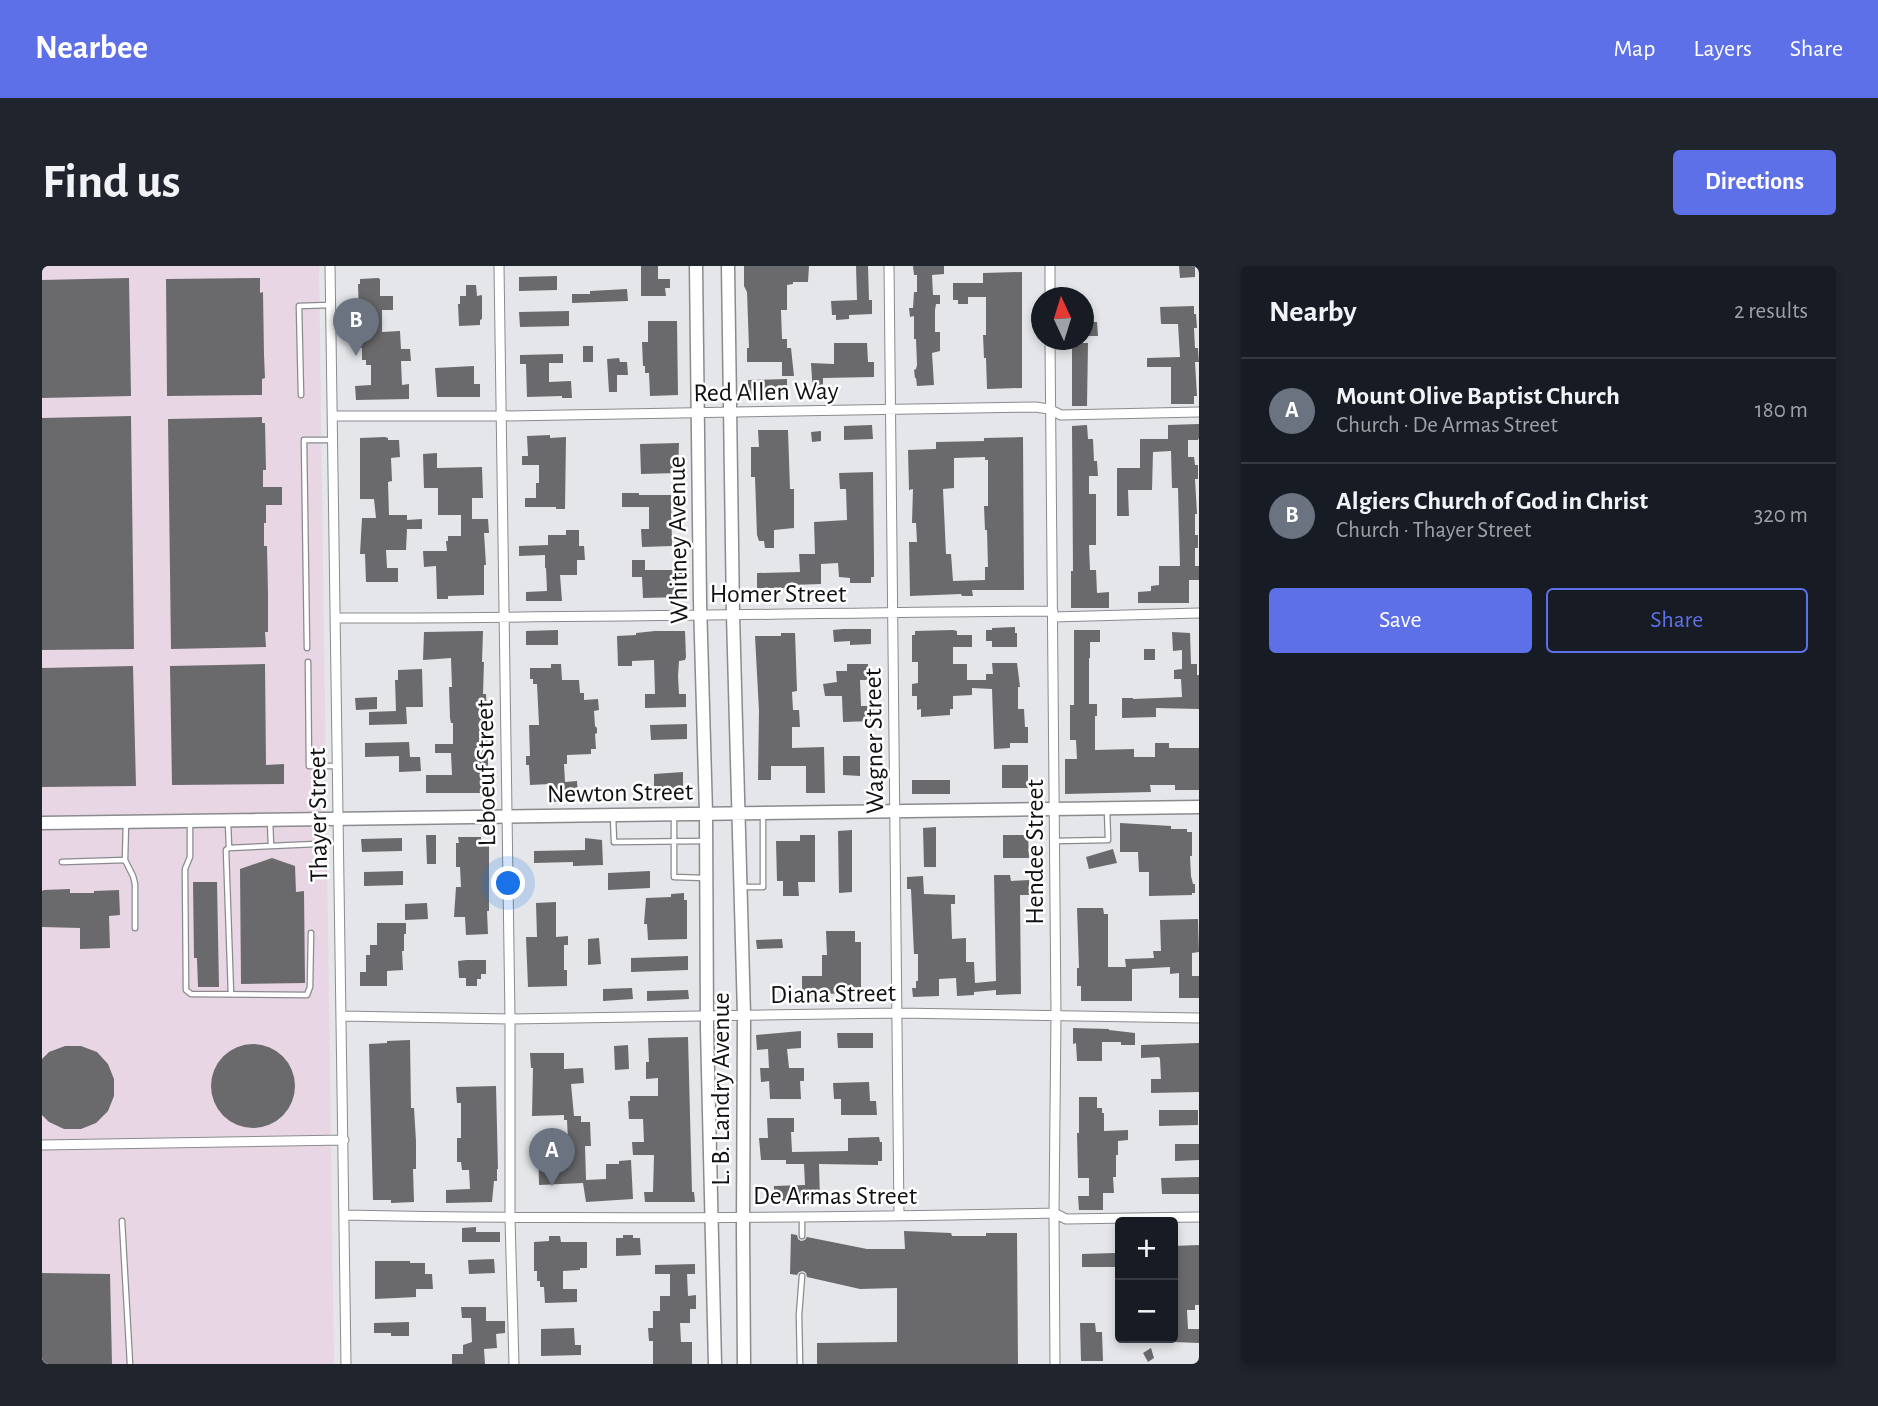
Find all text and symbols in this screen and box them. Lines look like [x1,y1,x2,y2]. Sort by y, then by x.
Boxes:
text: Nearbee [35,32,148,65]
text: Map [1613,37,1655,61]
text: Layers [1693,37,1752,61]
text: Share [1790,37,1843,61]
button: Directions [1673,150,1836,215]
text: Find us [42,158,181,207]
north arrow [1031,287,1094,350]
text: Nearby [1269,297,1357,327]
pin: B [333,298,379,356]
text: 2 results [1734,300,1808,323]
street label: Red Allen Way [693,378,839,406]
text: Mount Olive Baptist Church [1336,383,1620,409]
text: A [1285,399,1299,422]
text: 180 m [1755,399,1808,422]
text: Church · De Armas Street [1336,414,1558,437]
street label: Whitney Avenue [664,456,692,624]
text: Algiers Church of God in Christ [1336,488,1648,514]
text: B [1285,504,1299,527]
text: 320 m [1754,504,1808,527]
text: Church · Thayer Street [1336,519,1531,542]
street label: Homer Street [710,581,846,607]
button: Save [1269,588,1532,653]
button: Share [1546,588,1808,653]
street label: Wagner Street [860,668,888,814]
street label: Leboeuf Street [472,699,500,847]
street label: Thayer Street [304,748,332,882]
street label: Newton Street [547,779,693,807]
street label: Hendee Street [1022,779,1048,925]
your location [491,866,525,900]
street label: Diana Street [770,980,896,1008]
street label: L. B. Landry Avenue [708,992,734,1186]
pin: A [529,1128,575,1186]
street label: De Armas Street [753,1183,917,1209]
map controls [1115,1217,1178,1343]
button: + [1115,1217,1178,1280]
button: − [1115,1280,1178,1343]

